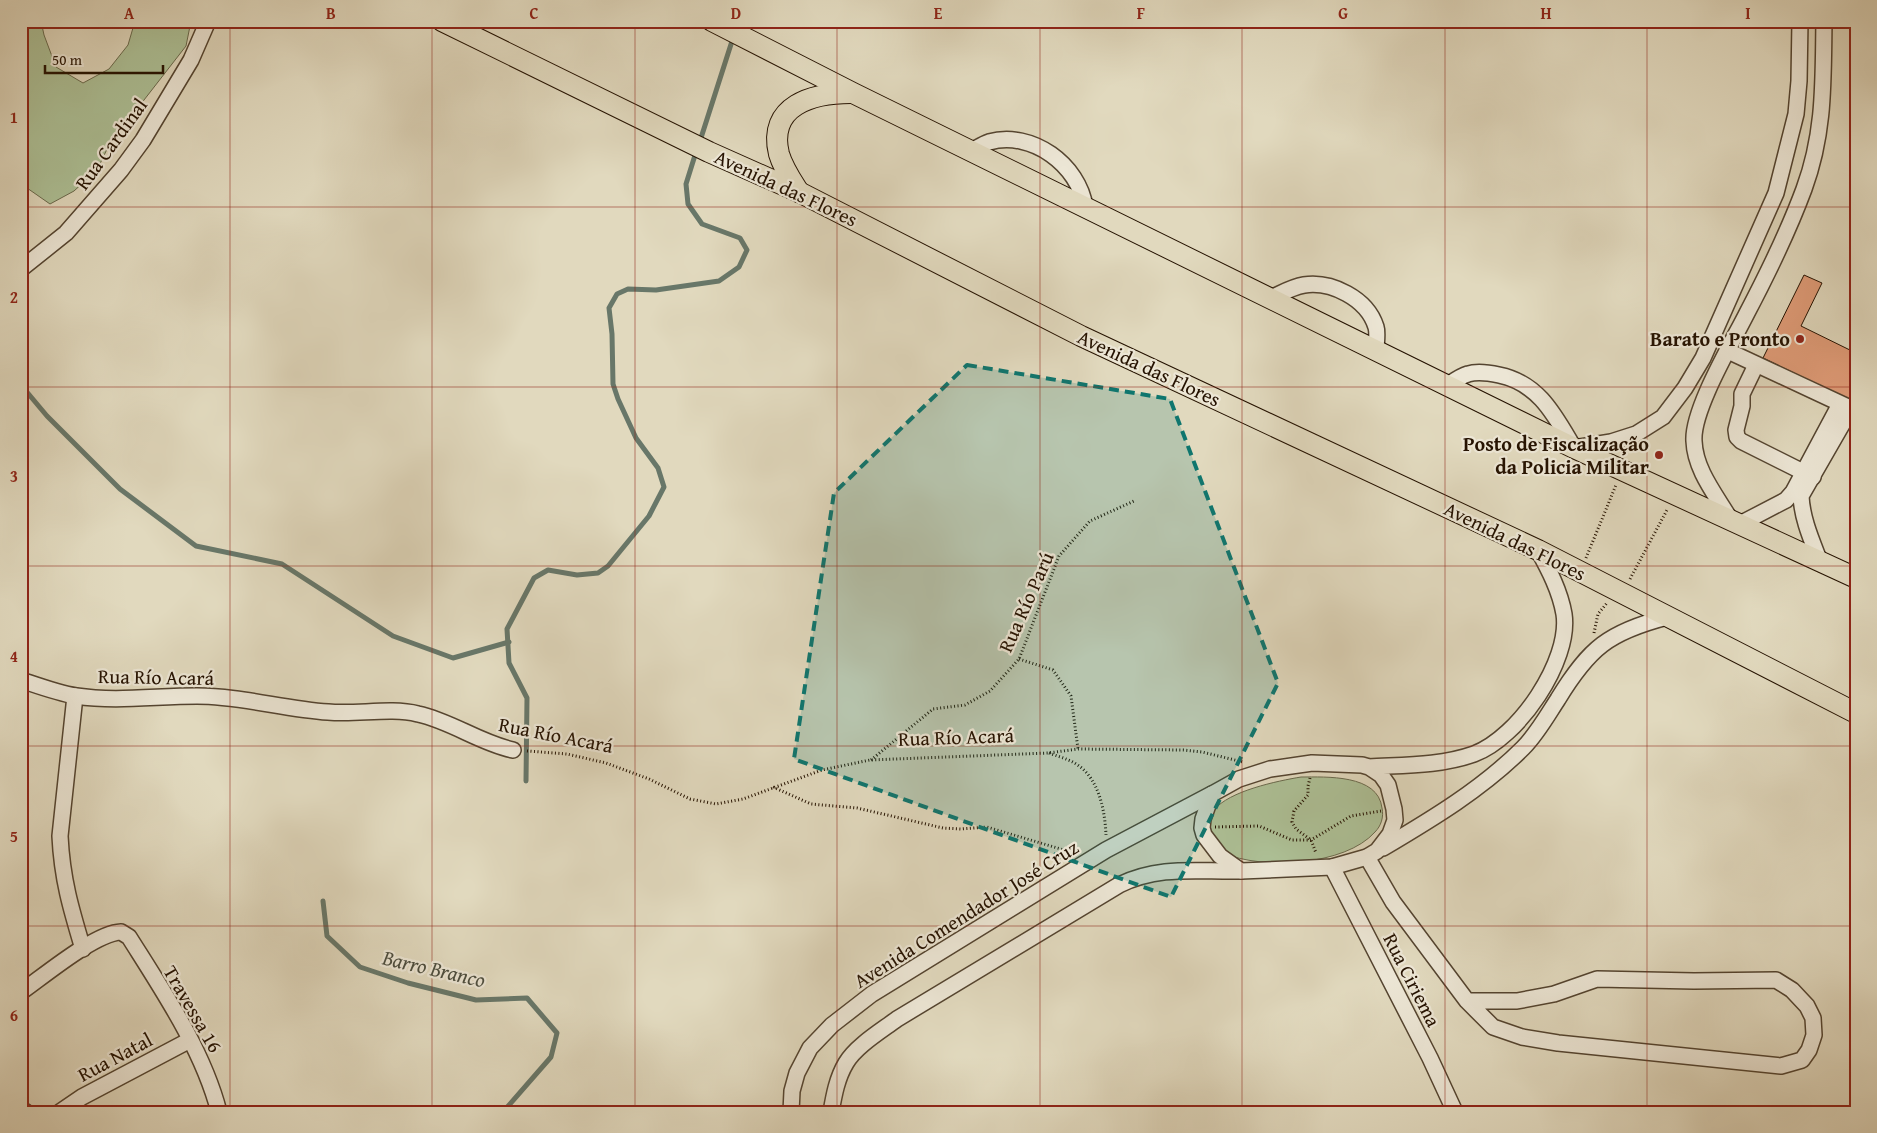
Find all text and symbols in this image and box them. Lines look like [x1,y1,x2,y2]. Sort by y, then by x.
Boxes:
text: A [124,1,135,25]
text: B [326,1,336,25]
text: C [529,1,539,25]
text: D [731,1,741,25]
text: E [934,1,943,25]
text: F [1137,1,1145,25]
text: G [1338,1,1348,25]
text: H [1540,1,1552,25]
text: I [1745,1,1751,25]
scale bar [45,42,162,74]
text: 50 m [52,49,83,70]
street label: Rua Cardinal [67,92,154,196]
text: 1 [10,105,18,129]
street label: Avenida das Flores [710,142,862,233]
text: 2 [10,285,18,309]
street label: Avenida das Flores [1073,322,1225,413]
place label: Barato e Pronto [1650,324,1790,353]
marker: Barato e Pronto [1794,333,1806,345]
place label: Posto de Fiscalização da Policia Militar [1463,429,1649,481]
marker: Posto de Fiscalização da Policia Militar [1653,449,1665,461]
text: 3 [10,464,18,488]
street label: Avenida das Flores [1439,494,1591,588]
street label: Rua Río Parú [990,547,1061,657]
text: 4 [10,644,18,668]
street label: Rua Río Acará [98,661,215,692]
street label: Rua Río Acará [496,709,616,760]
street label: Rua Río Acará [897,720,1015,753]
text: 5 [10,824,18,848]
street label: Avenida Comendador José Cruz [848,832,1084,995]
street label: Rua Ciriema [1376,928,1449,1032]
water label: Barro Branco [379,941,489,995]
street label: Travessa 16 [157,960,230,1058]
text: 6 [10,1003,18,1027]
street label: Rua Natal [72,1025,158,1088]

